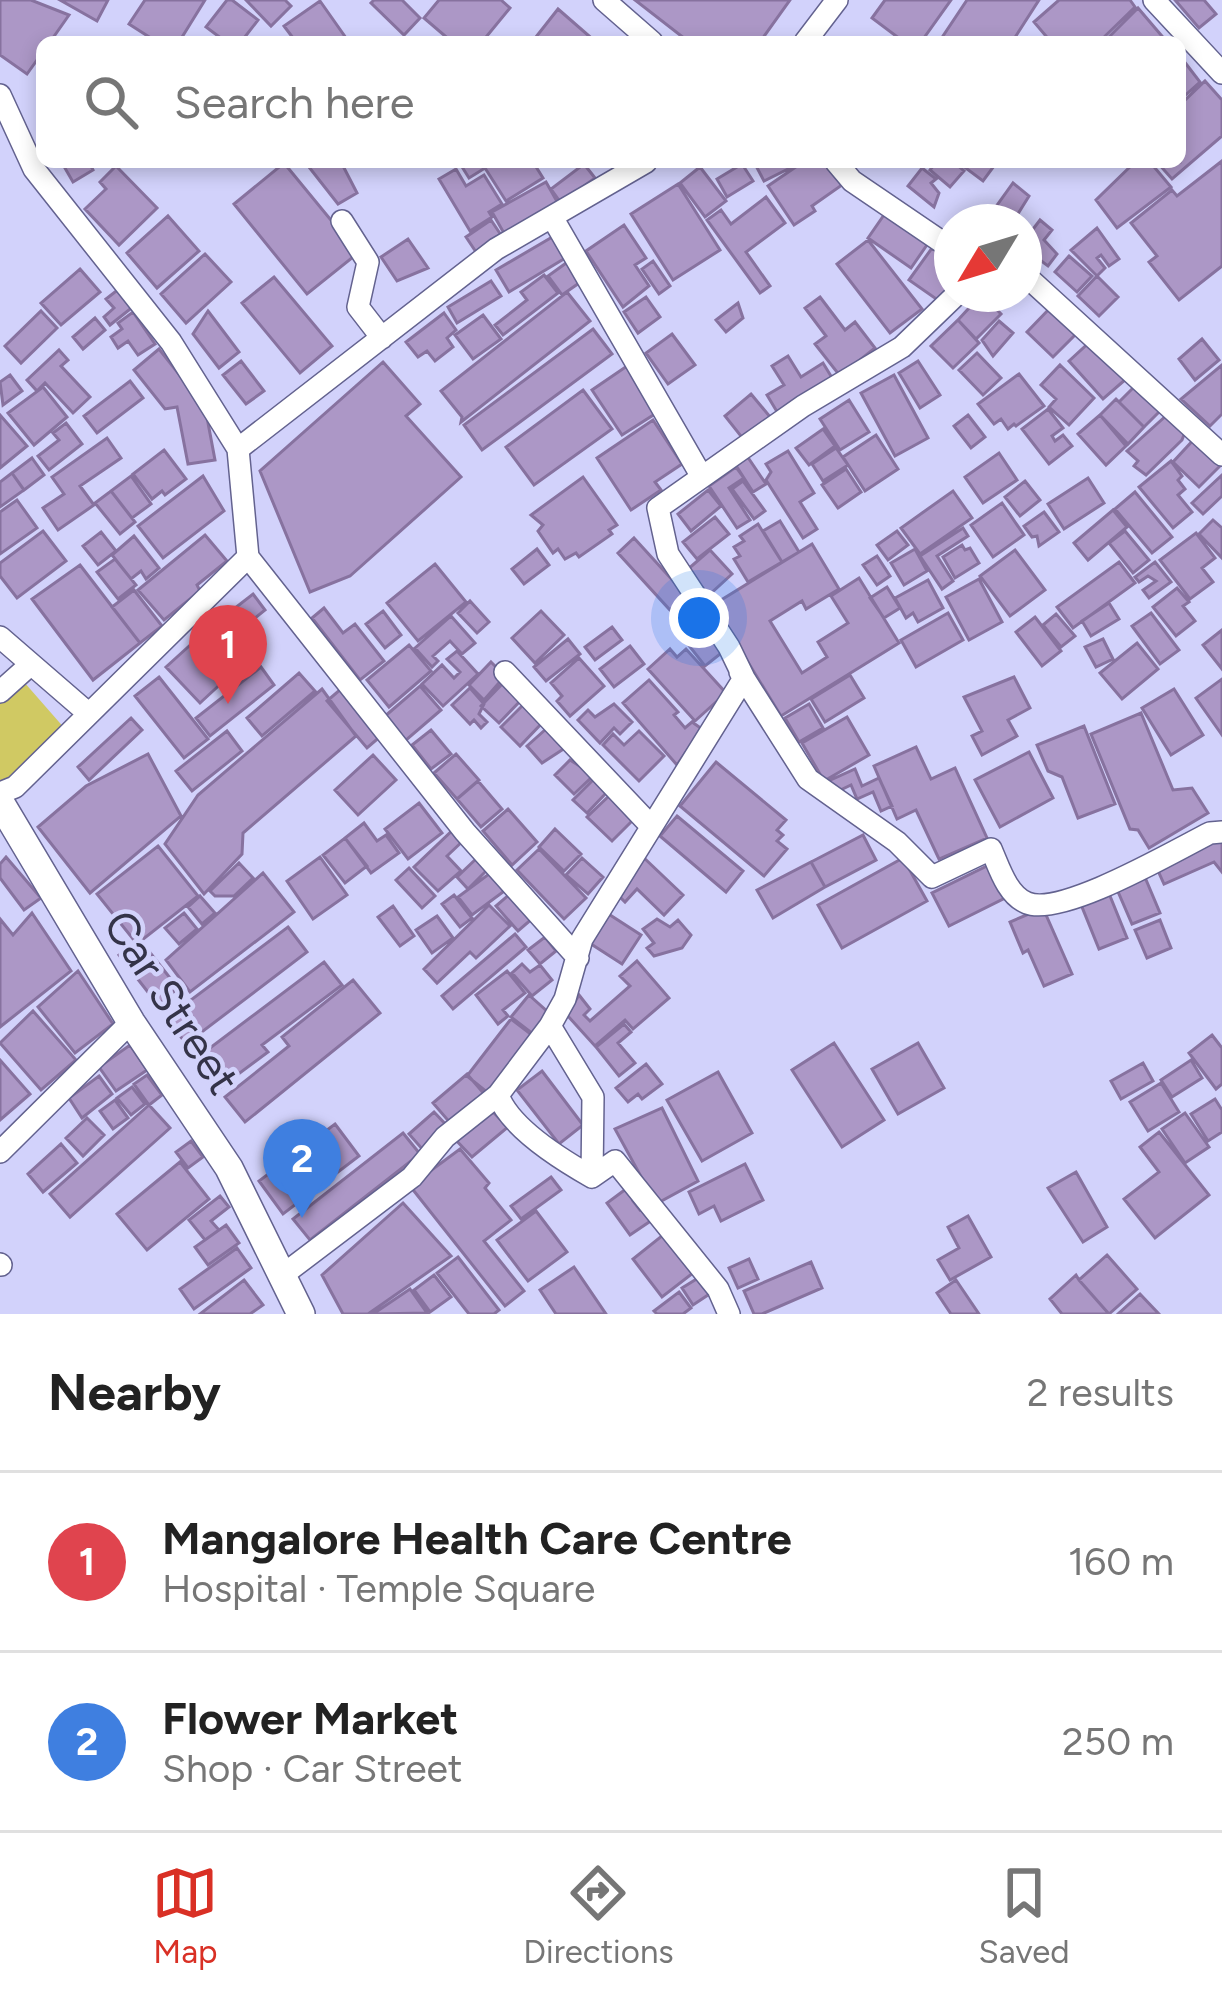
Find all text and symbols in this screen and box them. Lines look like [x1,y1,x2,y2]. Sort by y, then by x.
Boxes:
search box [36,36,1186,168]
icon: search [78,69,144,135]
text: Search here [174,75,414,129]
north arrow [934,204,1042,312]
your location [669,588,729,648]
pin: 1 [189,605,267,704]
street label: Car Street [93,900,251,1104]
pin: 2 [263,1119,341,1218]
text: Nearby [48,1362,221,1423]
text: 2 results [1027,1369,1174,1416]
text: Mangalore Health Care Centre [162,1511,792,1565]
text: 1 [79,1538,95,1585]
text: 160 m [1068,1538,1174,1585]
text: Hospital · Temple Square [162,1565,595,1612]
text: Flower Market [162,1691,458,1745]
text: 2 [76,1718,98,1765]
text: 250 m [1062,1718,1174,1765]
text: Shop · Car Street [162,1745,463,1792]
tab: Map [152,1860,218,1971]
tab: Directions [523,1860,674,1971]
tab: Saved [979,1860,1070,1971]

